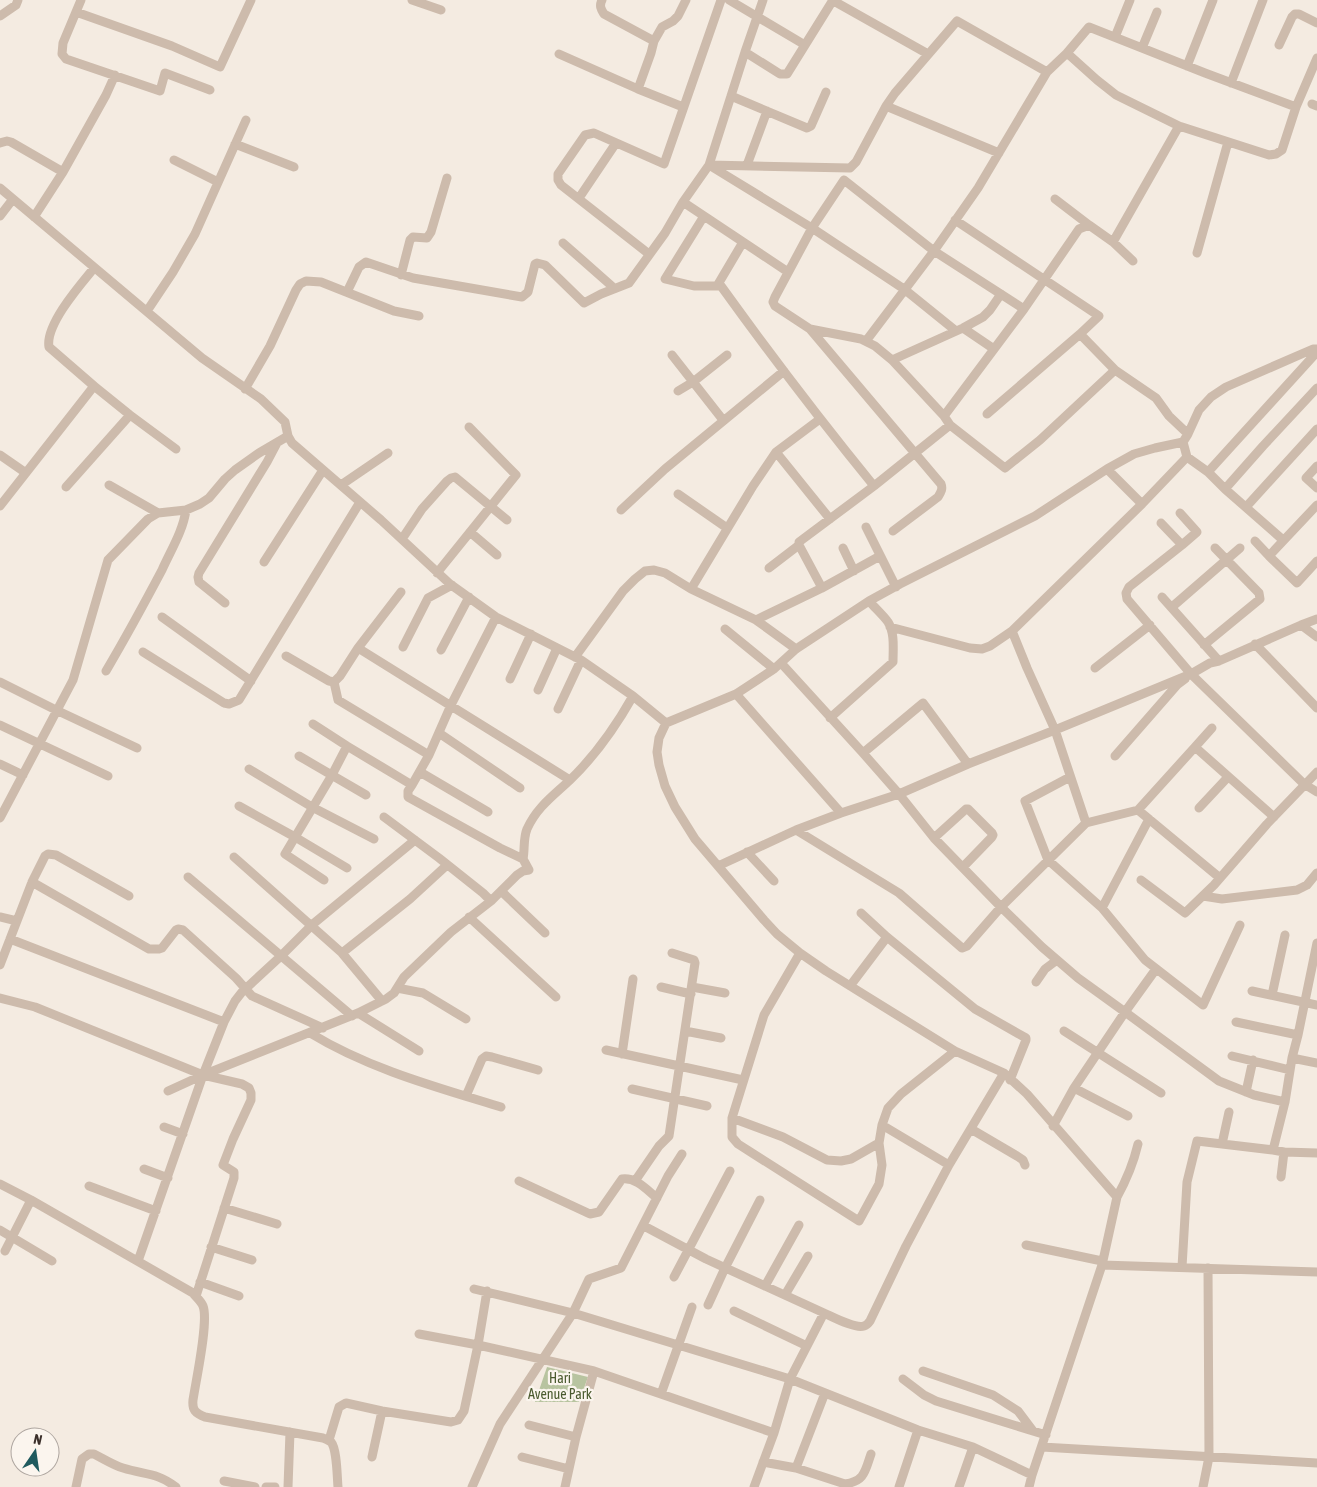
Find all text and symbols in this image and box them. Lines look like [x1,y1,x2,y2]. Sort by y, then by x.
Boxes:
park label: Hari Avenue Park [528,1370,592,1402]
north arrow [10,1427,60,1477]
text: N [32,1431,44,1448]

